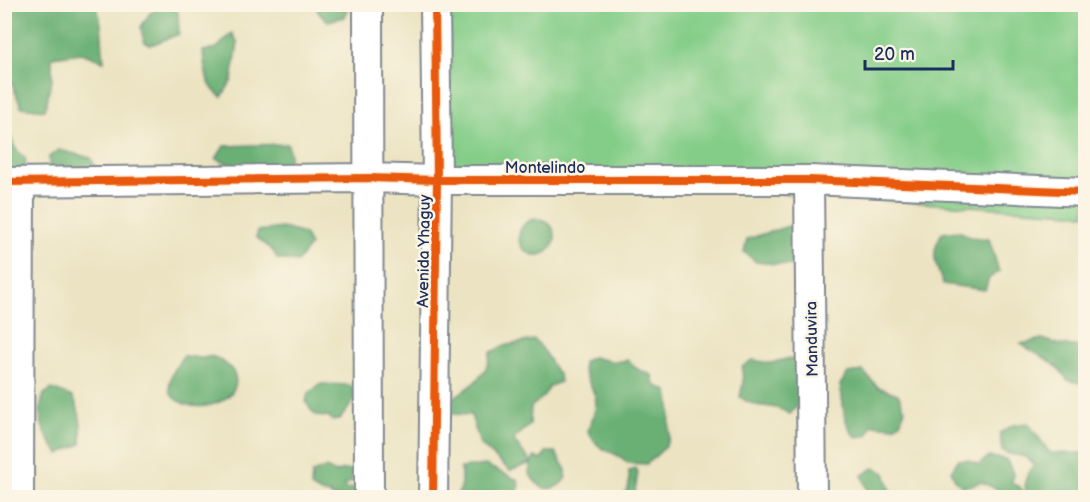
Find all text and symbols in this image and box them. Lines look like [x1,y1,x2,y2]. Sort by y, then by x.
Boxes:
scale bar [865,33,954,71]
text: 20 m [874,44,915,65]
street label: Montelindo [505,159,585,178]
street label: Avenida Yhaguy [414,193,435,308]
street label: Manduvira [802,301,823,377]

